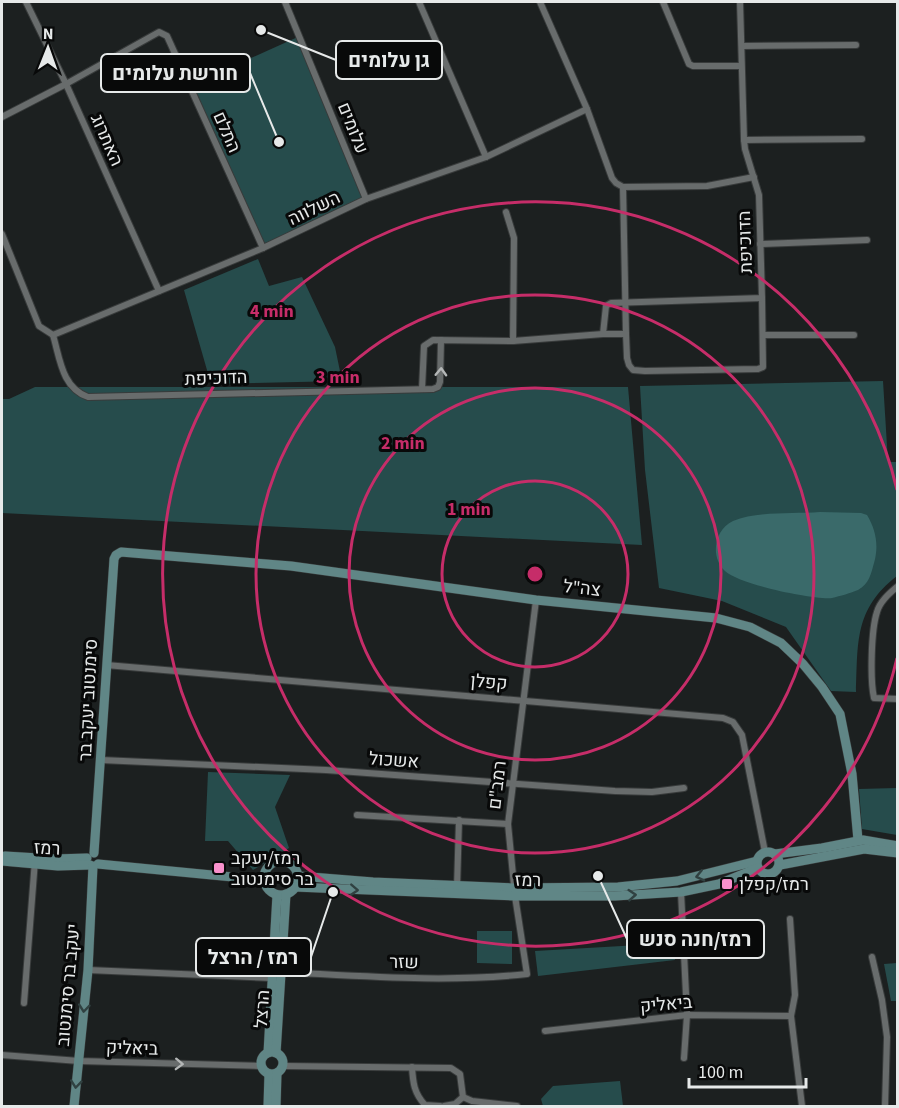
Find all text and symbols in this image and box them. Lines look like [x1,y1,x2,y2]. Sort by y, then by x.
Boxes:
north arrow [18,18,78,78]
text: N [43,23,54,45]
callout: גן עלומים [336,41,442,79]
text: גן עלומים [348,47,430,75]
callout: חורשת עלומים [101,54,250,92]
text: חורשת עלומים [112,60,238,88]
street label: עלומים [331,99,374,158]
street label: התלם [206,108,247,157]
street label: האתרוג [84,110,129,170]
street label: השלווה [284,185,345,232]
street label: הדוכיפת [732,210,759,274]
text: 4 min [250,299,294,324]
street label: הדוכיפת [184,365,248,392]
text: 3 min [316,365,360,390]
one-way arrow [434,367,447,376]
text: 2 min [381,431,425,456]
text: 1 min [447,497,491,522]
centre of rings [525,564,545,584]
street label: צה"ל [562,574,602,603]
street label: סימנטוב יעקב בר [73,638,104,762]
street label: קפלן [469,668,508,697]
street label: אשכול [368,746,420,775]
street label: רמב"ם [482,759,513,811]
street label: רמז [33,835,61,862]
place label: רמז/יעקב בר סימנטוב [231,846,314,892]
marker: רמז/יעקב בר סימנטוב [212,861,226,875]
street label: רמז [514,868,542,893]
one-way arrow [695,869,705,882]
place label: רמז/קפלן [739,872,809,897]
marker: רמז/קפלן [720,877,734,891]
one-way arrow [349,884,358,897]
one-way arrow [628,889,637,902]
callout: רמז/חנה סנש [627,920,764,958]
street label: יעקב בר סימנטוב [51,923,86,1047]
text: רמז/חנה סנש [639,926,751,954]
callout: רמז / הרצל [196,938,311,976]
text: רמז / הרצל [208,944,298,972]
street label: שזר [389,950,419,975]
street label: הרצל [249,989,276,1029]
street label: ביאליק [639,990,694,1019]
one-way arrow [78,1004,91,1013]
street label: ביאליק [105,1035,159,1062]
scale bar [689,1051,806,1089]
one-way arrow [175,1058,184,1070]
text: 100 m [698,1060,743,1085]
one-way arrow [70,1079,83,1088]

